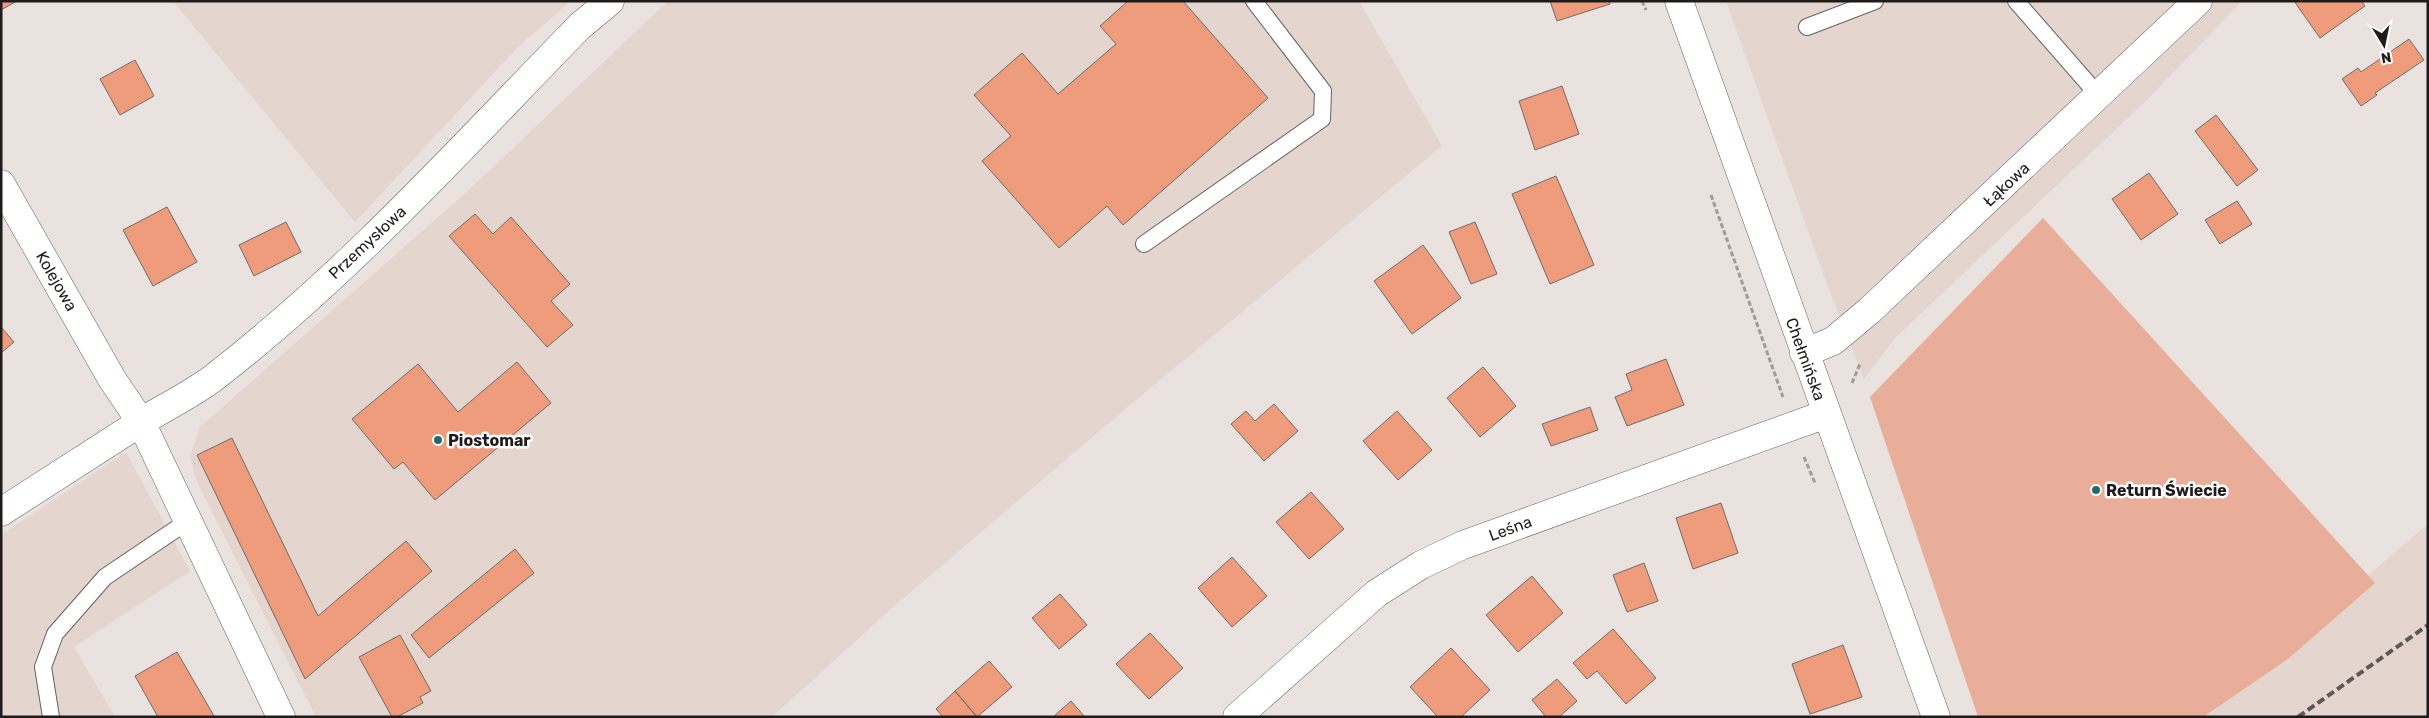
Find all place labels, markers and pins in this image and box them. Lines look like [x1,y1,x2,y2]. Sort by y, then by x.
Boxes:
place label: Piostomar [448,431,531,450]
marker: Piostomar [432,434,444,446]
place label: Return Świecie [2106,480,2227,500]
marker: Return Świecie [2090,484,2102,496]

